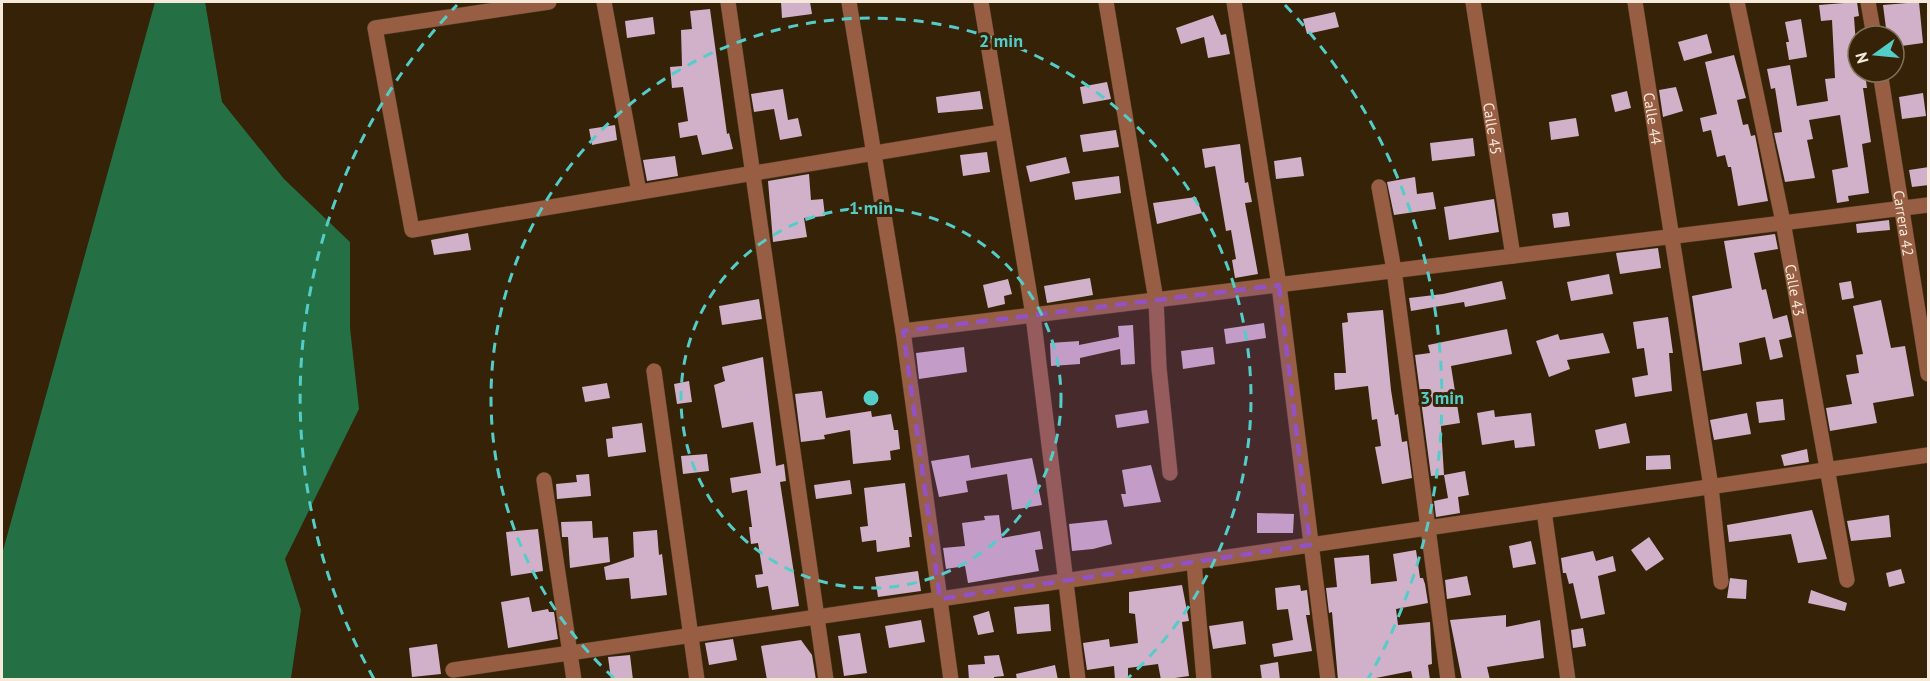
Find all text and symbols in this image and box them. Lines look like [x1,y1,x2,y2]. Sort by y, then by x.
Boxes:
north arrow [1846,24,1906,84]
text: 2 min [979,29,1023,52]
text: N [1850,50,1873,66]
street label: Calle 44 [1640,91,1667,146]
street label: Calle 45 [1479,101,1506,156]
street label: Carrera 42 [1889,189,1919,257]
text: 1 min [849,196,893,219]
street label: Calle 43 [1781,263,1809,318]
text: 3 min [1420,386,1464,409]
centre of rings [861,388,881,408]

